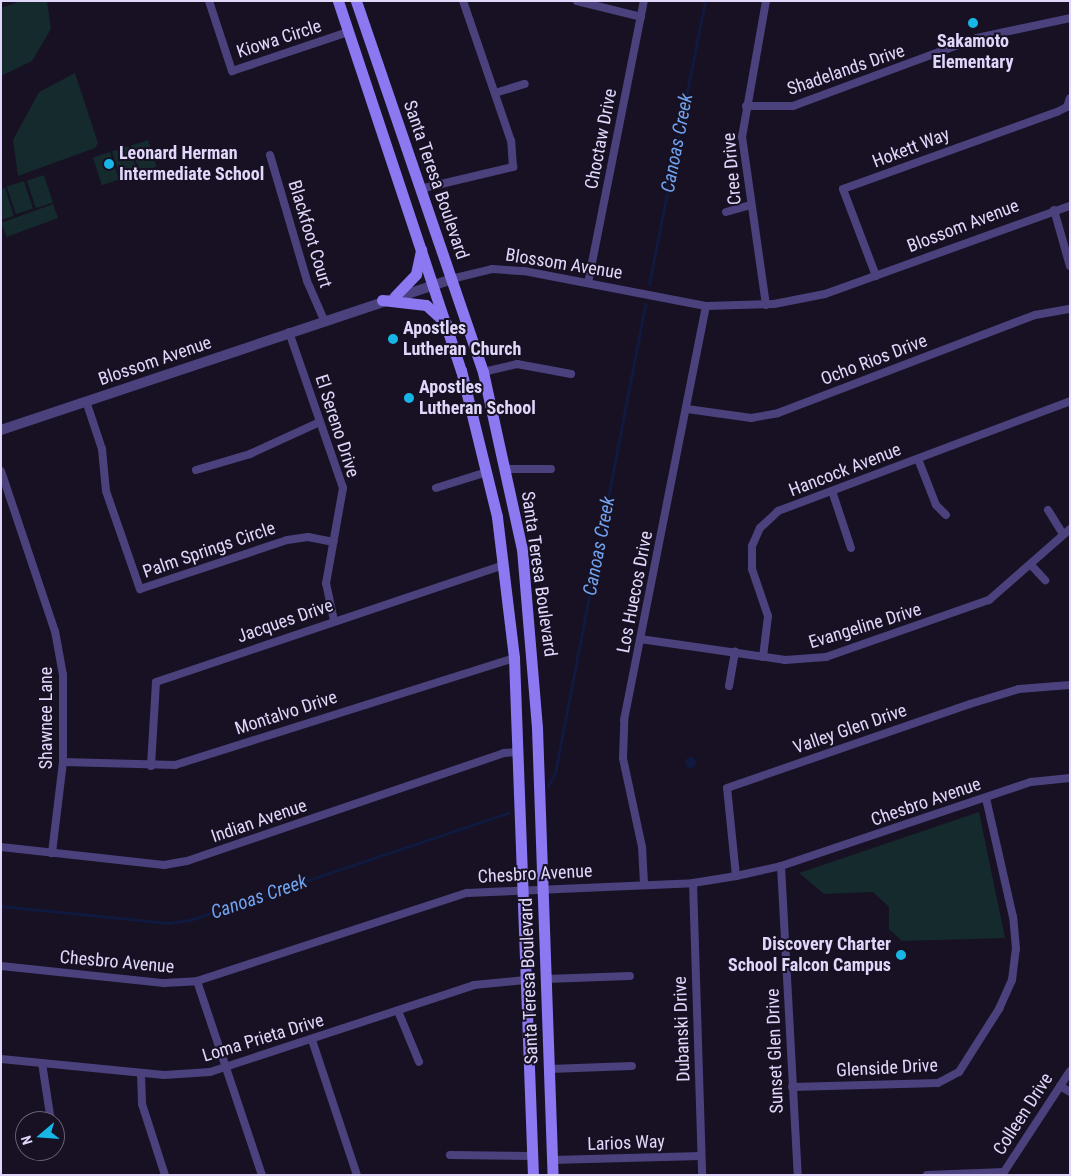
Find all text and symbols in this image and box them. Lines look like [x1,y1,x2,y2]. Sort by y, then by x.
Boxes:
street label: Kiowa Circle [234,15,324,63]
marker: Sakamoto Elementary [967,17,979,29]
place label: Sakamoto Elementary [933,31,1013,74]
street label: Shadelands Drive [784,40,908,100]
street label: Choctaw Drive [581,87,621,191]
water label: Canoas Creek [656,92,698,194]
street label: Santa Teresa Boulevard [399,98,473,262]
street label: Hokett Way [869,123,953,173]
street label: Cree Drive [718,132,746,206]
place label: Leonard Herman Intermediate School [119,143,264,186]
marker: Leonard Herman Intermediate School [103,158,115,170]
street label: Blackfoot Court [283,178,337,290]
street label: Blossom Avenue [904,195,1022,257]
street label: Blossom Avenue [504,244,624,284]
place label: Apostles Lutheran Church [403,318,521,360]
street label: Ocho Rios Drive [818,330,930,390]
street label: Blossom Avenue [96,332,214,390]
marker: Apostles Lutheran Church [387,333,399,345]
street label: El Sereno Drive [310,372,364,480]
place label: Apostles Lutheran School [419,377,536,419]
marker: Apostles Lutheran School [403,392,415,404]
street label: Hancock Avenue [786,439,904,501]
street label: Santa Teresa Boulevard [517,490,561,658]
water label: Canoas Creek [578,495,620,597]
street label: Palm Springs Circle [140,517,278,583]
street label: Los Huecos Drive [613,529,657,655]
street label: Jacques Drive [234,595,336,647]
street label: Evangeline Drive [806,599,924,653]
street label: Shawnee Lane [35,667,57,769]
street label: Montalvo Drive [232,686,340,740]
street label: Valley Glen Drive [790,700,910,758]
street label: Chesbro Avenue [868,773,984,831]
street label: Indian Avenue [208,795,310,847]
street label: Chesbro Avenue [477,860,593,888]
water label: Canoas Creek [208,870,310,924]
street label: Santa Teresa Boulevard [515,897,543,1065]
place label: Discovery Charter School Falcon Campus [728,934,891,976]
street label: Chesbro Avenue [59,946,175,978]
marker: Discovery Charter School Falcon Campus [895,949,907,961]
street label: Dubanski Drive [669,976,695,1082]
street label: Sunset Glen Drive [762,988,788,1114]
street label: Loma Prieta Drive [200,1009,326,1067]
street label: Glenside Drive [836,1055,938,1081]
street label: Colleen Drive [989,1069,1057,1159]
north arrow [15,1111,65,1161]
street label: Larios Way [587,1131,665,1155]
text: N [18,1134,36,1147]

